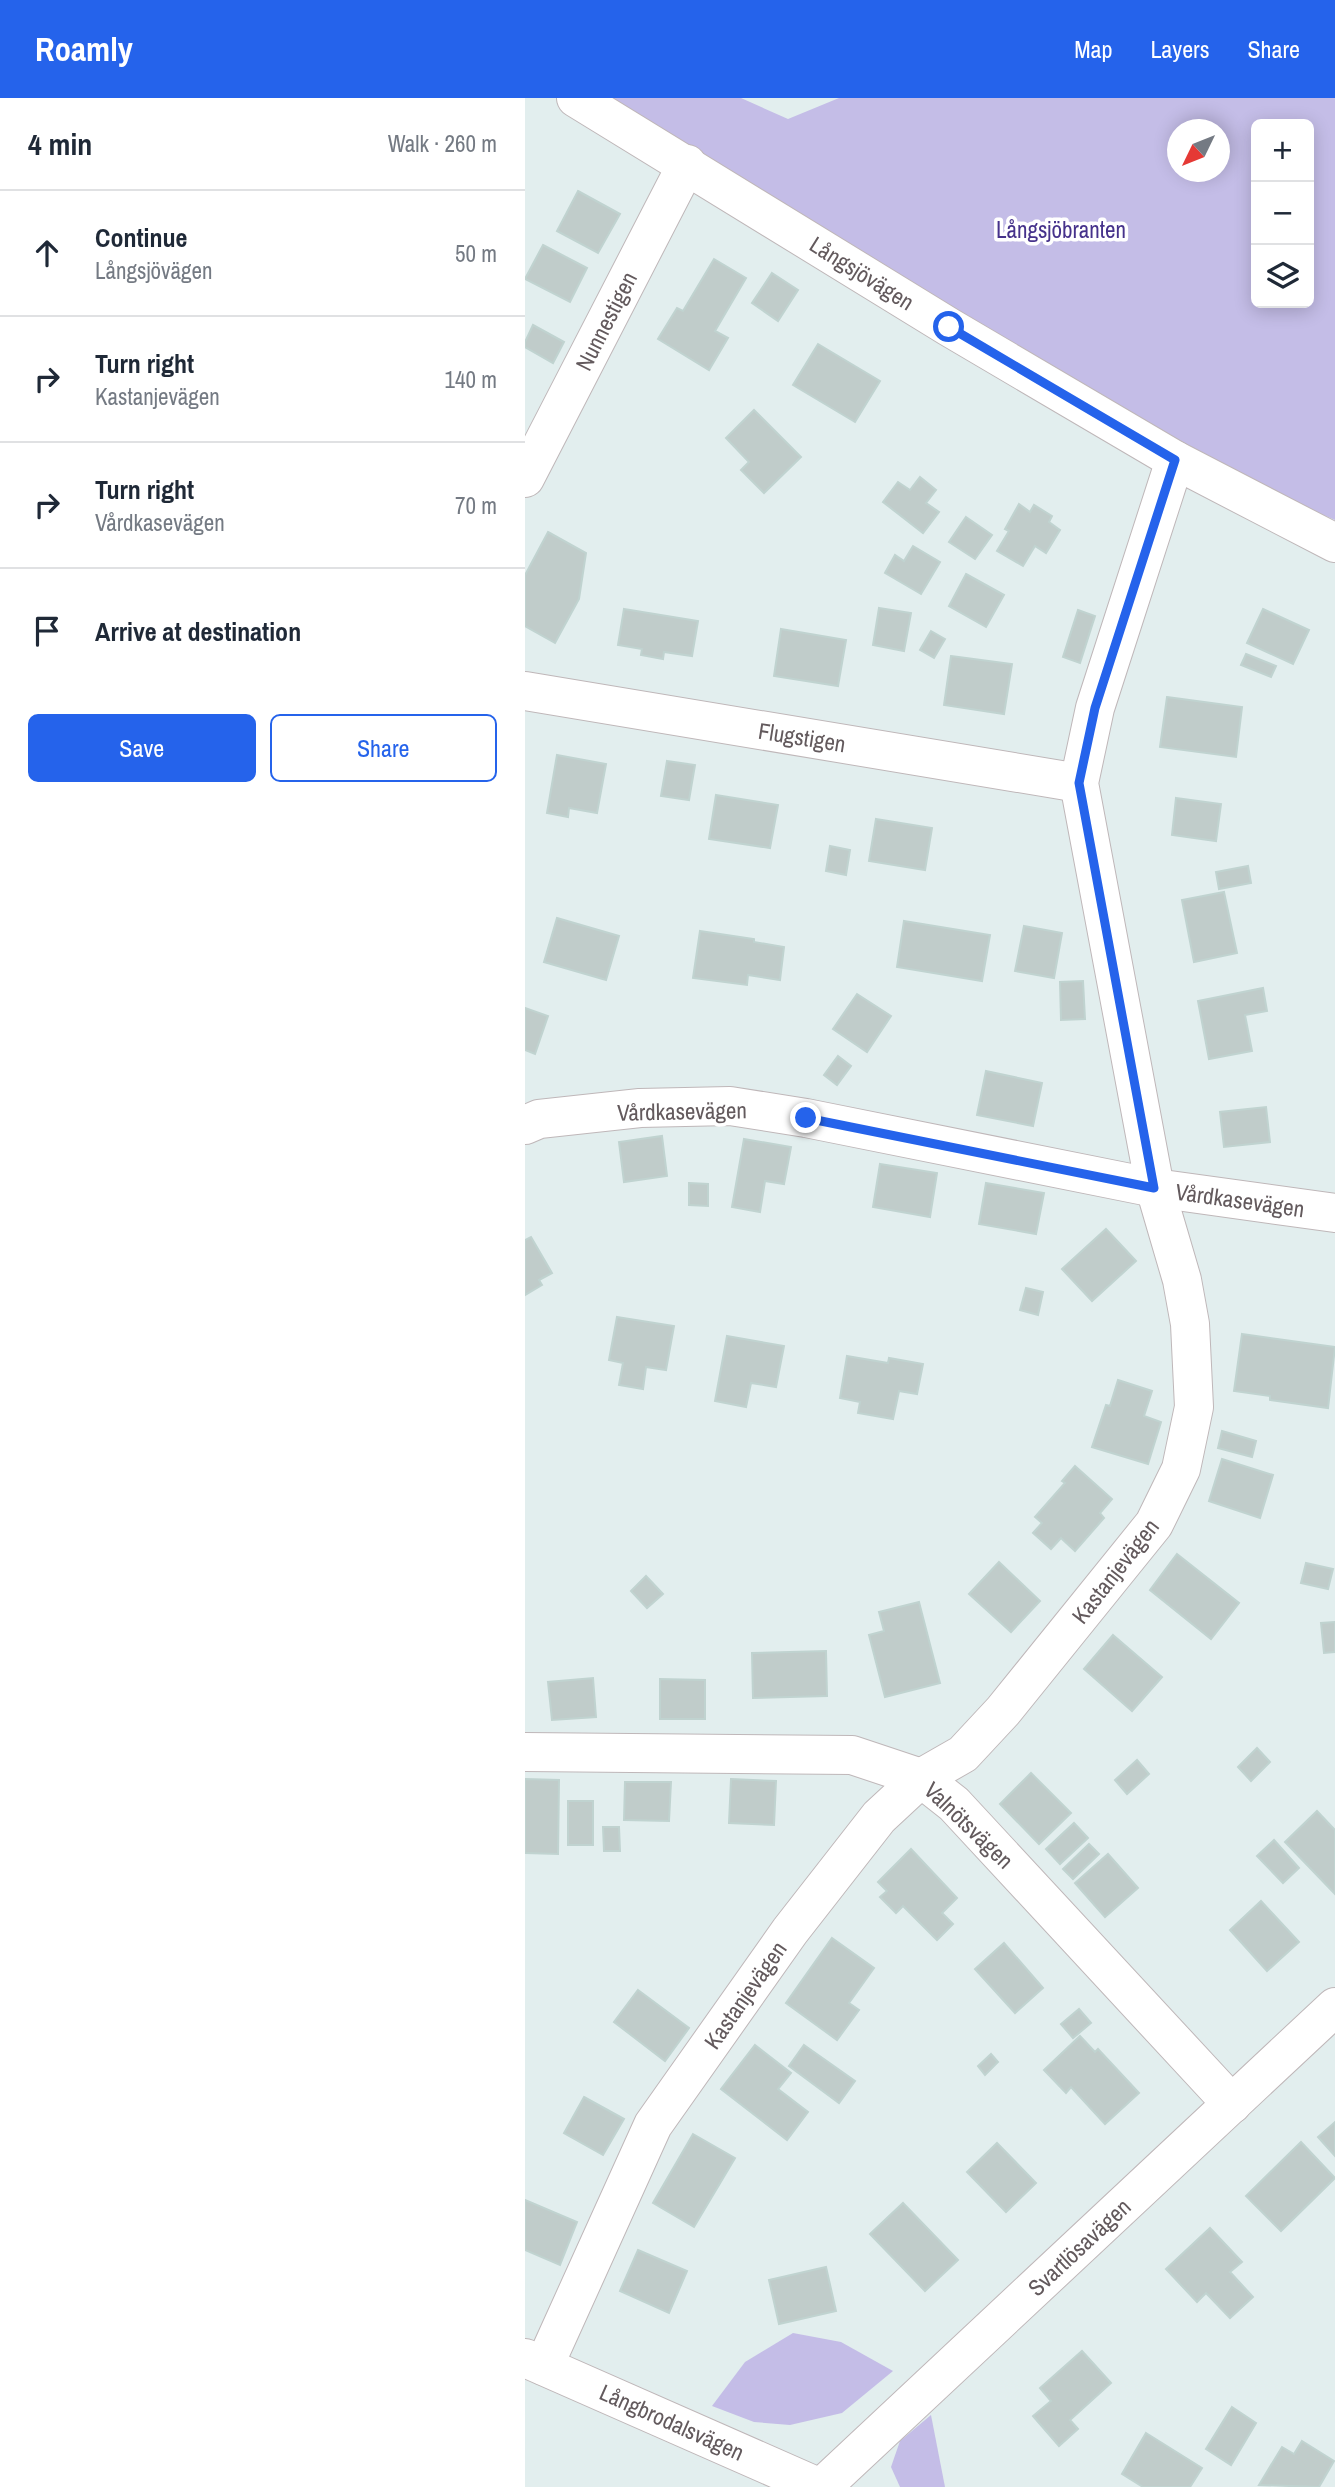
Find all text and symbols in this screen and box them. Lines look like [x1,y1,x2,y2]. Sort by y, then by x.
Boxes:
text: Roamly [35,27,133,71]
text: Map [1074,33,1112,65]
text: Layers [1150,33,1209,65]
text: Share [1247,33,1300,65]
north arrow [1167,119,1230,182]
map controls [1251,119,1314,308]
button: + [1251,119,1314,182]
text: 4 min [28,124,92,164]
text: Walk · 260 m [388,128,497,159]
button: − [1251,182,1314,245]
park label: Långsjöbranten [996,214,1126,245]
text: Continue [95,220,187,255]
street label: Långsjövägen [804,229,920,317]
icon: ahead [28,234,66,272]
text: 50 m [455,238,497,269]
button: layers [1251,245,1314,308]
text: Långsjövägen [95,255,212,286]
street label: Nunnestigen [568,266,644,376]
route start [933,311,964,342]
text: Turn right [95,346,194,381]
icon: right [28,360,66,398]
text: 140 m [445,364,497,395]
text: Kastanjevägen [95,381,220,412]
text: Turn right [95,472,194,507]
icon: right [28,486,66,524]
text: 70 m [455,490,497,521]
text: Vårdkasevägen [95,507,225,538]
icon: arrive [28,612,66,650]
text: Arrive at destination [95,614,301,649]
button: Save [28,714,256,782]
button: Share [270,714,497,782]
street label: Flugstigen [756,715,848,759]
street label: Vårdkasevägen [617,1094,747,1128]
route end [790,1102,821,1133]
street label: Vårdkasevägen [1174,1176,1306,1224]
street label: Kastanjevägen [1064,1512,1166,1630]
street label: Valnötsvägen [918,1775,1020,1875]
street label: Kastanjevägen [697,1935,793,2055]
street label: Svartlösavägen [1021,2191,1137,2303]
street label: Långbrodalsvägen [595,2376,749,2468]

